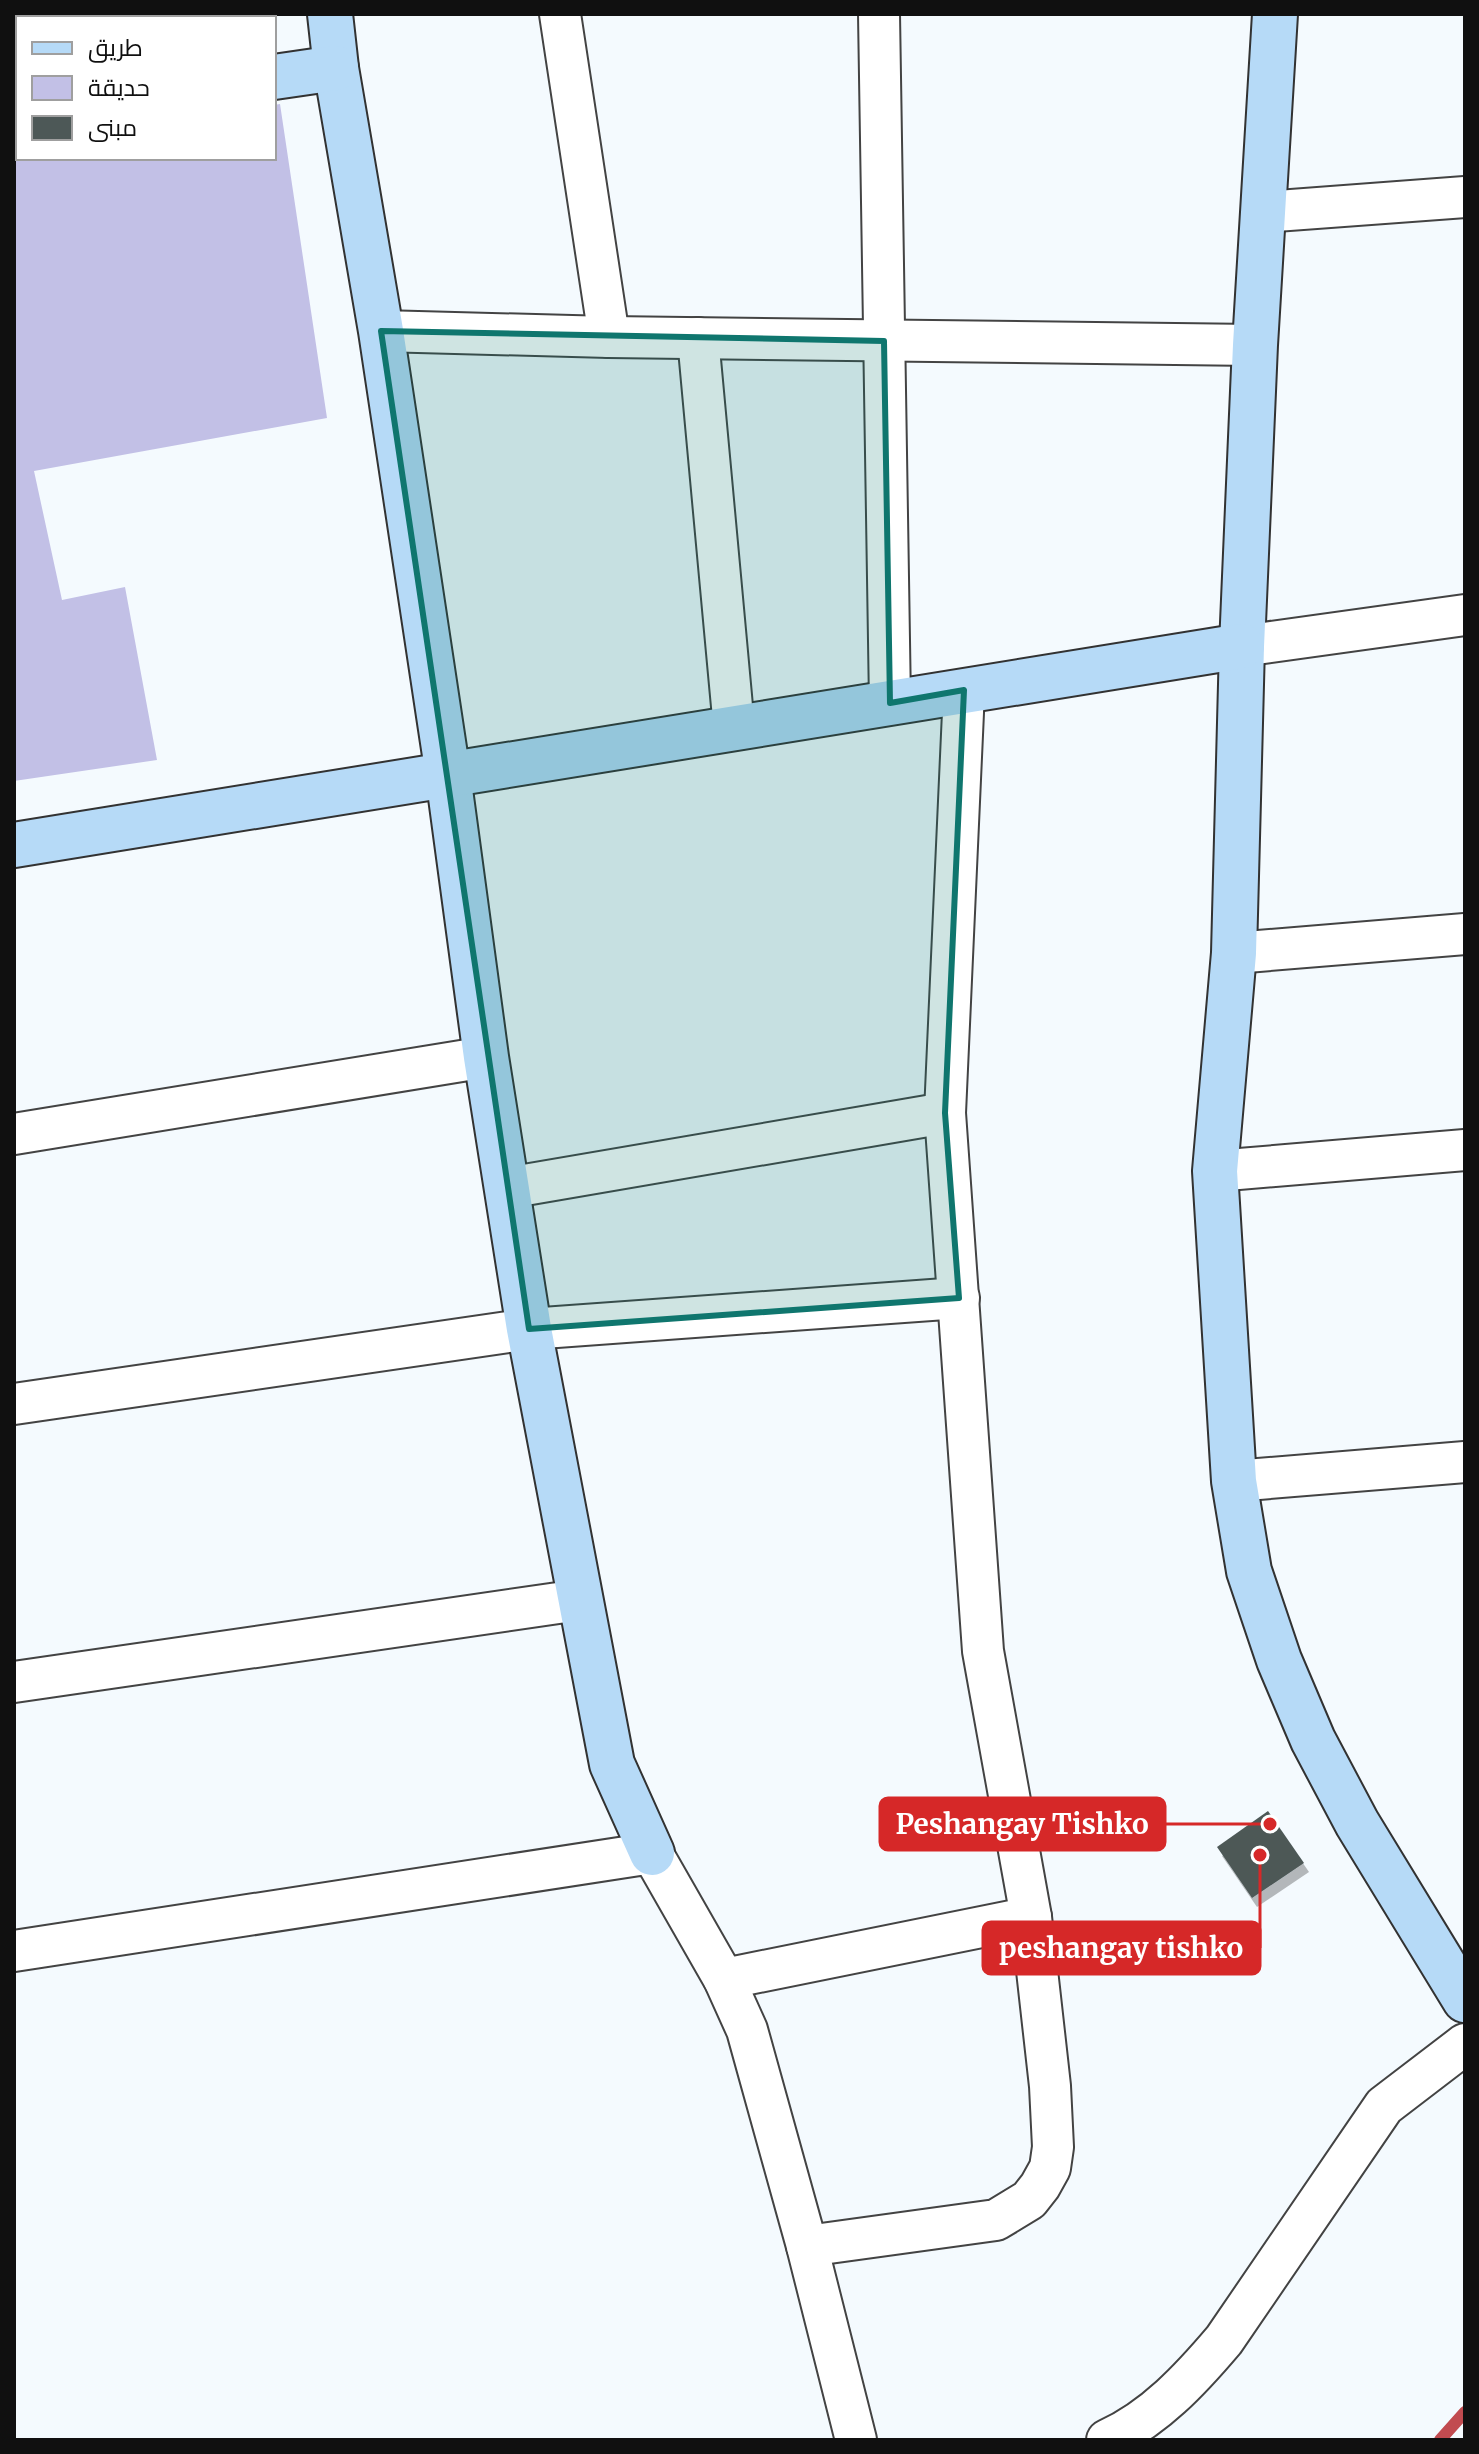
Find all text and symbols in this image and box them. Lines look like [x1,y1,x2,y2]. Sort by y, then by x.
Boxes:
legend [16,16,276,160]
text: طريق [88,32,143,63]
text: حديقة [88,72,150,103]
text: مبنى [88,112,137,143]
callout: Peshangay Tishko [880,1798,1165,1850]
text: Peshangay Tishko [895,1806,1149,1842]
callout: peshangay tishko [983,1922,1260,1974]
text: peshangay tishko [999,1930,1243,1966]

